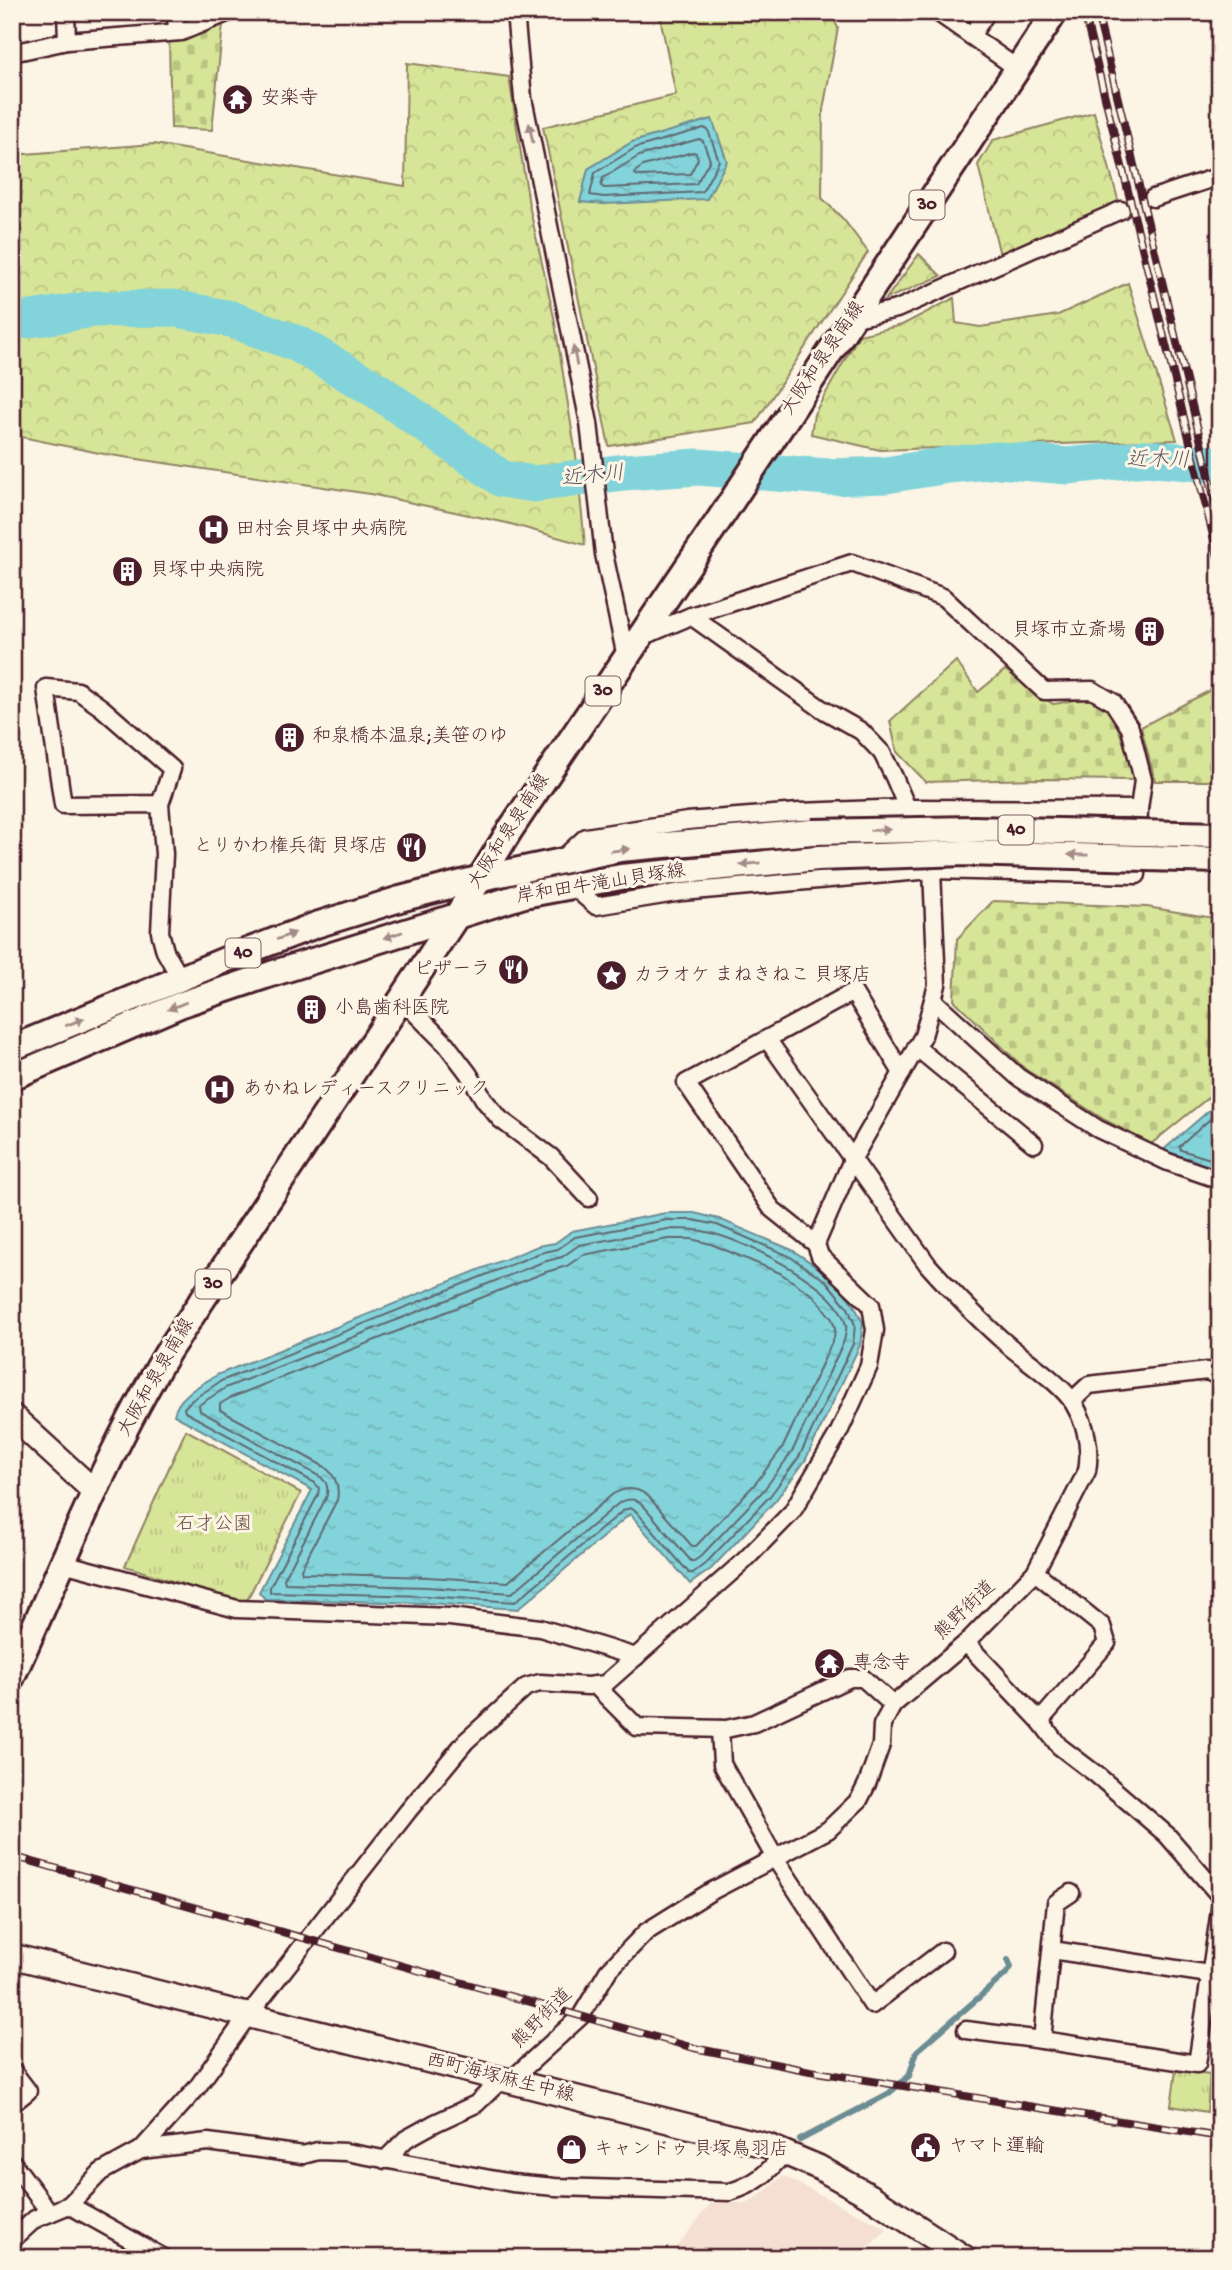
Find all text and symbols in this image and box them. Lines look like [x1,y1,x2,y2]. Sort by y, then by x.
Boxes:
temple icon: 安楽寺 [221,82,255,116]
place label: 安楽寺 [261,87,318,111]
one-way arrow [525,122,536,144]
road number: 30 [909,190,944,220]
street label: 大阪和泉泉南線 [776,297,871,421]
one-way arrow [570,345,581,367]
water label: 近木川 [1126,448,1190,475]
water label: 近木川 [560,461,626,494]
hospital icon: 田村会貝塚中央病院 [196,513,230,547]
place label: 田村会貝塚中央病院 [236,518,407,542]
building icon: 貝塚中央病院 [110,554,144,588]
place label: 貝塚中央病院 [150,559,264,583]
building icon: 貝塚市立斎場 [1132,614,1166,648]
place label: 貝塚市立斎場 [1012,619,1126,643]
road number: 30 [586,676,620,706]
building icon: 和泉橋本温泉;美笹のゆ [272,720,306,754]
place label: 和泉橋本温泉;美笹のゆ [312,725,508,749]
street label: 大阪和泉泉南線 [463,769,556,894]
road number: 40 [998,816,1034,844]
one-way arrow [869,824,891,835]
restaurant icon: とりかわ権兵衛 貝塚店 [394,830,428,864]
place label: とりかわ権兵衛 貝塚店 [193,835,388,859]
one-way arrow [609,844,631,855]
one-way arrow [1067,850,1089,861]
street label: 岸和田牛滝山貝塚線 [515,859,687,910]
one-way arrow [739,859,761,870]
one-way arrow [382,930,403,941]
one-way arrow [276,931,297,942]
road number: 40 [226,938,260,968]
restaurant icon: ピザーラ [496,953,530,987]
place label: ピザーラ [414,959,490,982]
place icon: カラオケ まねきねこ 貝塚店 [594,959,628,993]
place label: カラオケ まねきねこ 貝塚店 [634,964,871,988]
building icon: 小島歯科医院 [295,992,329,1026]
place label: 小島歯科医院 [335,997,449,1021]
one-way arrow [166,1001,187,1012]
one-way arrow [65,1016,86,1027]
hospital icon: あかねレディースクリニック [203,1073,237,1107]
place label: あかねレディースクリニック [243,1079,489,1102]
road number: 30 [196,1269,230,1298]
street label: 大阪和泉泉南線 [113,1314,200,1441]
park label: 石才公園 [176,1513,252,1537]
street label: 熊野街道 [930,1576,1001,1646]
temple icon: 専念寺 [813,1647,847,1681]
place label: 専念寺 [853,1652,910,1676]
street label: 熊野街道 [507,1983,578,2054]
street label: 西町海塚麻生中線 [423,2048,577,2109]
public building icon: ヤマト運輸 [909,2130,943,2164]
shop icon: キャンドゥ 貝塚鳥羽店 [554,2133,588,2167]
place label: ヤマト運輸 [949,2135,1044,2159]
place label: キャンドゥ 貝塚鳥羽店 [594,2138,789,2162]

